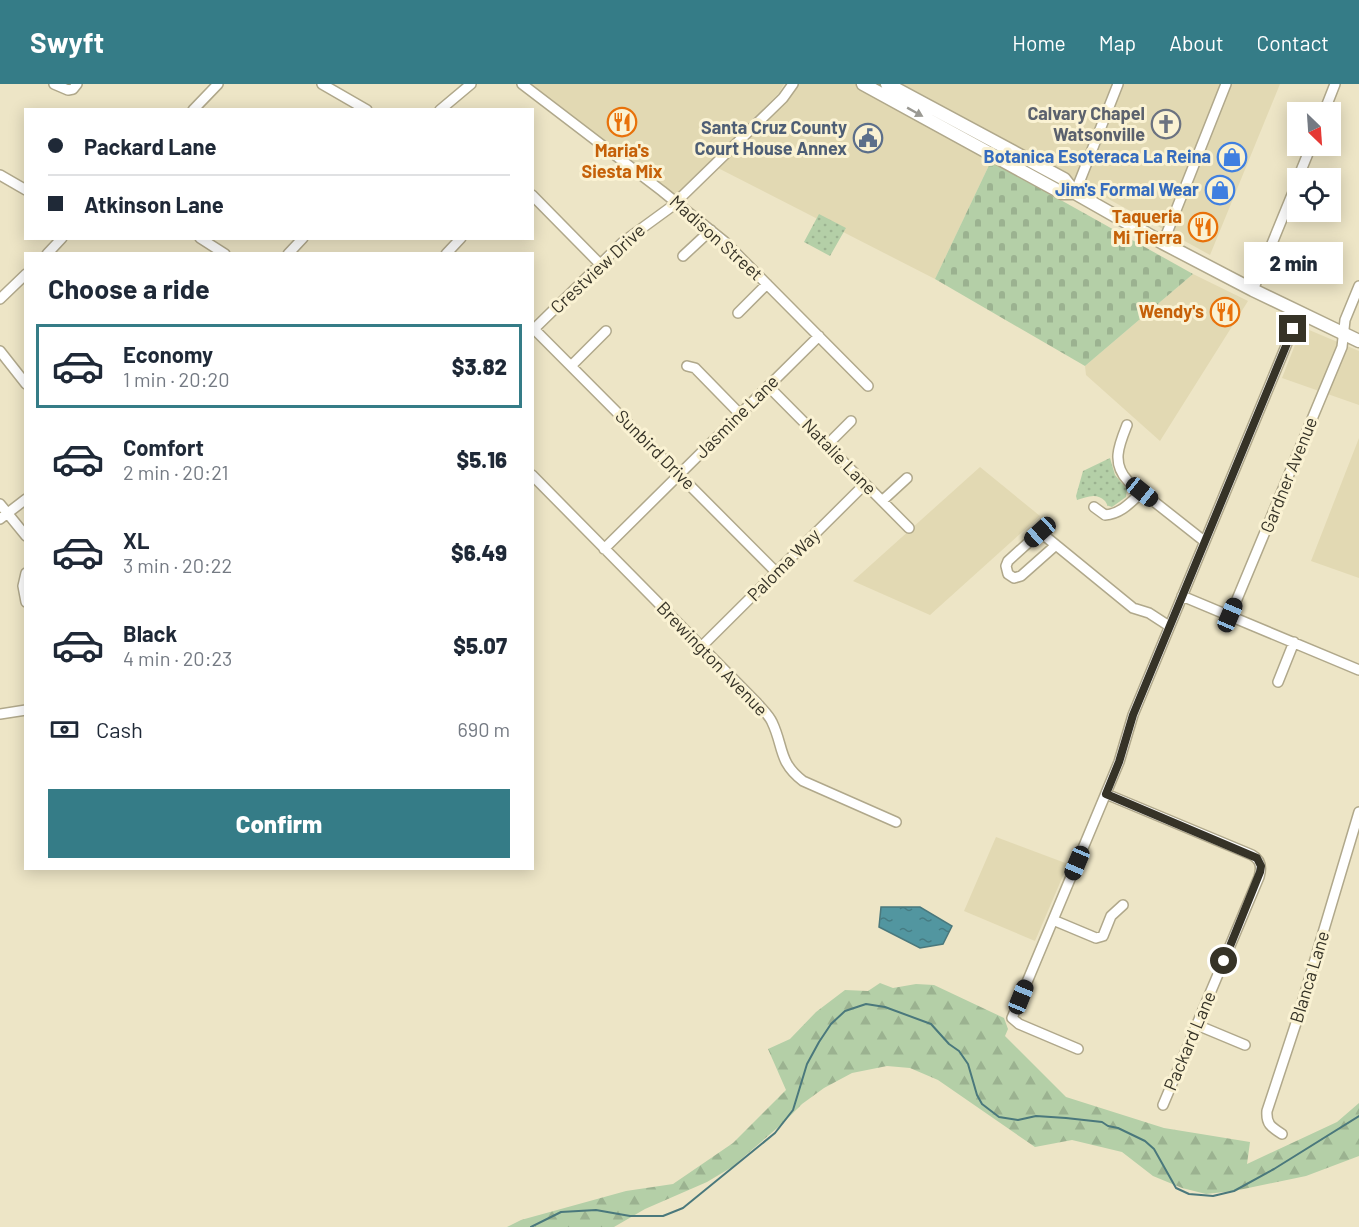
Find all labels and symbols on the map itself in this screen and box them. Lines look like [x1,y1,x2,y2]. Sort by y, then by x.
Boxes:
place label: Calvary Chapel Watsonville [1027,102,1145,145]
north arrow [1287,102,1341,156]
restaurant icon: Maria's Siesta Mix [606,106,638,138]
one-way arrow [906,107,923,117]
church icon: Calvary Chapel Watsonville [1150,108,1182,140]
place label: Santa Cruz County Court House Annex [694,116,847,159]
public building icon: Santa Cruz County Court House Annex [852,122,884,154]
place label: Maria's Siesta Mix [581,139,663,182]
shop icon: Botanica Esoteraca La Reina [1216,141,1248,173]
place label: Botanica Esoteraca La Reina [983,145,1211,167]
shop icon: Jim's Formal Wear [1204,174,1236,206]
place label: Jim's Formal Wear [1055,178,1199,200]
street label: Madison Street [666,190,768,285]
place label: Taqueria Mi Tierra [1112,205,1182,248]
restaurant icon: Taqueria Mi Tierra [1187,211,1219,243]
street label: Crestview Drive [545,219,649,318]
callout: 2 min [1244,242,1342,284]
restaurant icon: Wendy's [1209,296,1241,328]
place label: Wendy's [1139,300,1204,322]
route end [1279,315,1306,342]
street label: Jasmine Lane [690,370,783,463]
street label: Sunbird Drive [611,405,700,494]
street label: Natalie Lane [798,414,882,499]
street label: Gardner Avenue [1255,414,1321,536]
car [1122,474,1162,510]
car [1021,513,1059,551]
street label: Paloma Way [742,523,824,605]
car [1215,595,1245,635]
street label: Brewington Avenue [652,596,773,720]
car [1062,843,1092,883]
street label: Blanca Lane [1285,928,1333,1025]
route start [1210,947,1237,974]
car [1006,977,1036,1017]
street label: Packard Lane [1158,988,1220,1094]

